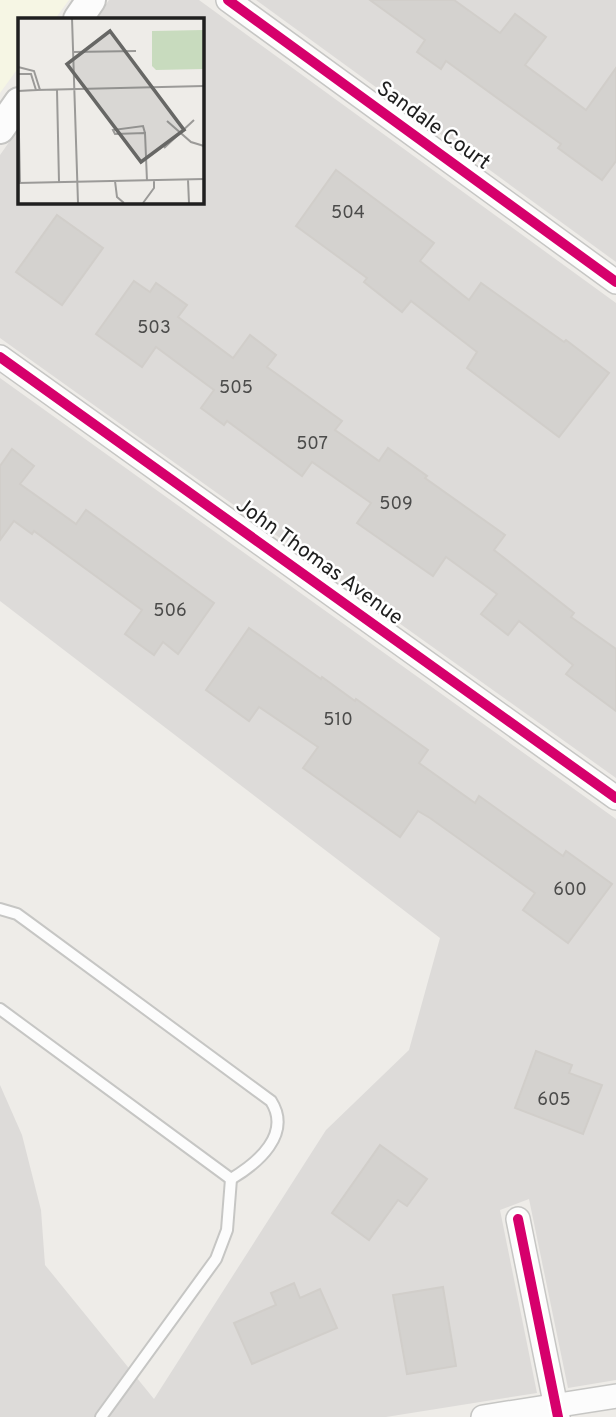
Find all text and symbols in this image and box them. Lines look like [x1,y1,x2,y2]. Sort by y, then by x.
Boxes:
inset map [18,18,203,203]
street label: Sandale Court [371,76,495,176]
house number: 504 [331,202,365,225]
house number: 503 [137,317,171,340]
house number: 505 [219,377,253,400]
house number: 507 [296,433,328,456]
street label: John Thomas Avenue [230,492,408,632]
house number: 509 [379,493,413,516]
house number: 506 [153,600,187,623]
house number: 510 [323,709,353,732]
house number: 600 [553,879,587,902]
house number: 605 [537,1089,571,1112]

